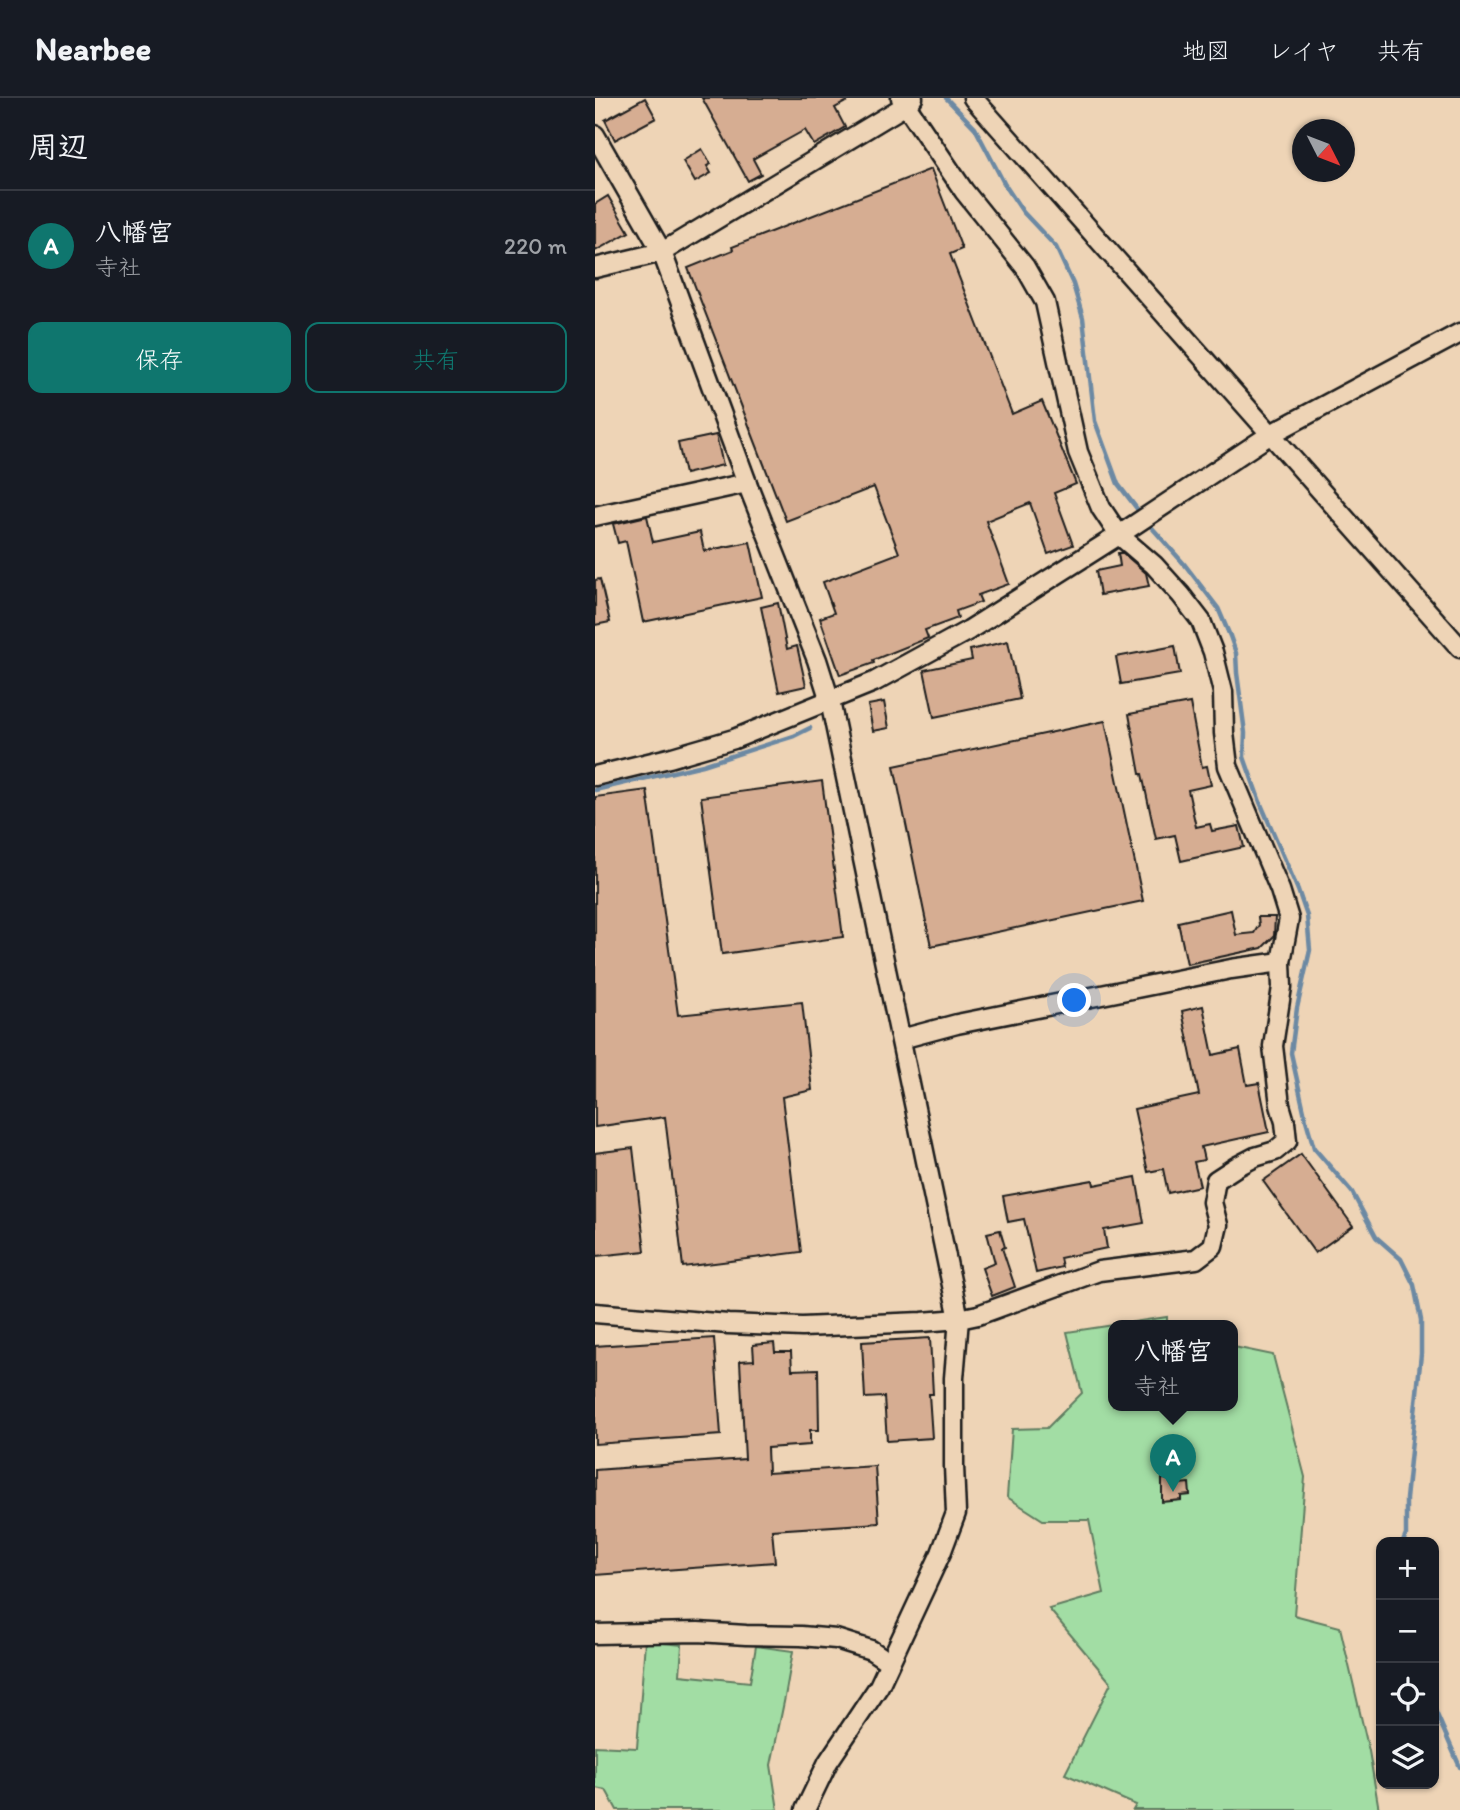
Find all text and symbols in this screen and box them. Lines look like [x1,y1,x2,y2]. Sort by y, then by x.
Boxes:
text: Nearbee [35,29,151,68]
text: 地図 [1182,36,1230,65]
text: レイヤ [1268,36,1339,65]
text: 共有 [1377,36,1425,65]
north arrow [1292,119,1355,182]
text: 周辺 [28,128,88,165]
text: 八幡宮 [95,216,173,248]
text: A [44,232,58,260]
text: 220 m [504,232,567,260]
text: 寺社 [95,253,141,281]
button: 保存 [28,322,291,393]
button: 共有 [305,322,567,393]
your location [1057,983,1091,1017]
popup [1108,1320,1238,1411]
text: 八幡宮 [1134,1335,1212,1367]
text: 寺社 [1134,1372,1180,1400]
pin: A [1150,1434,1196,1492]
map controls [1376,1537,1439,1789]
button: + [1376,1537,1439,1600]
button: − [1376,1600,1439,1663]
button: locate [1376,1663,1439,1726]
button: layers [1376,1726,1439,1789]

